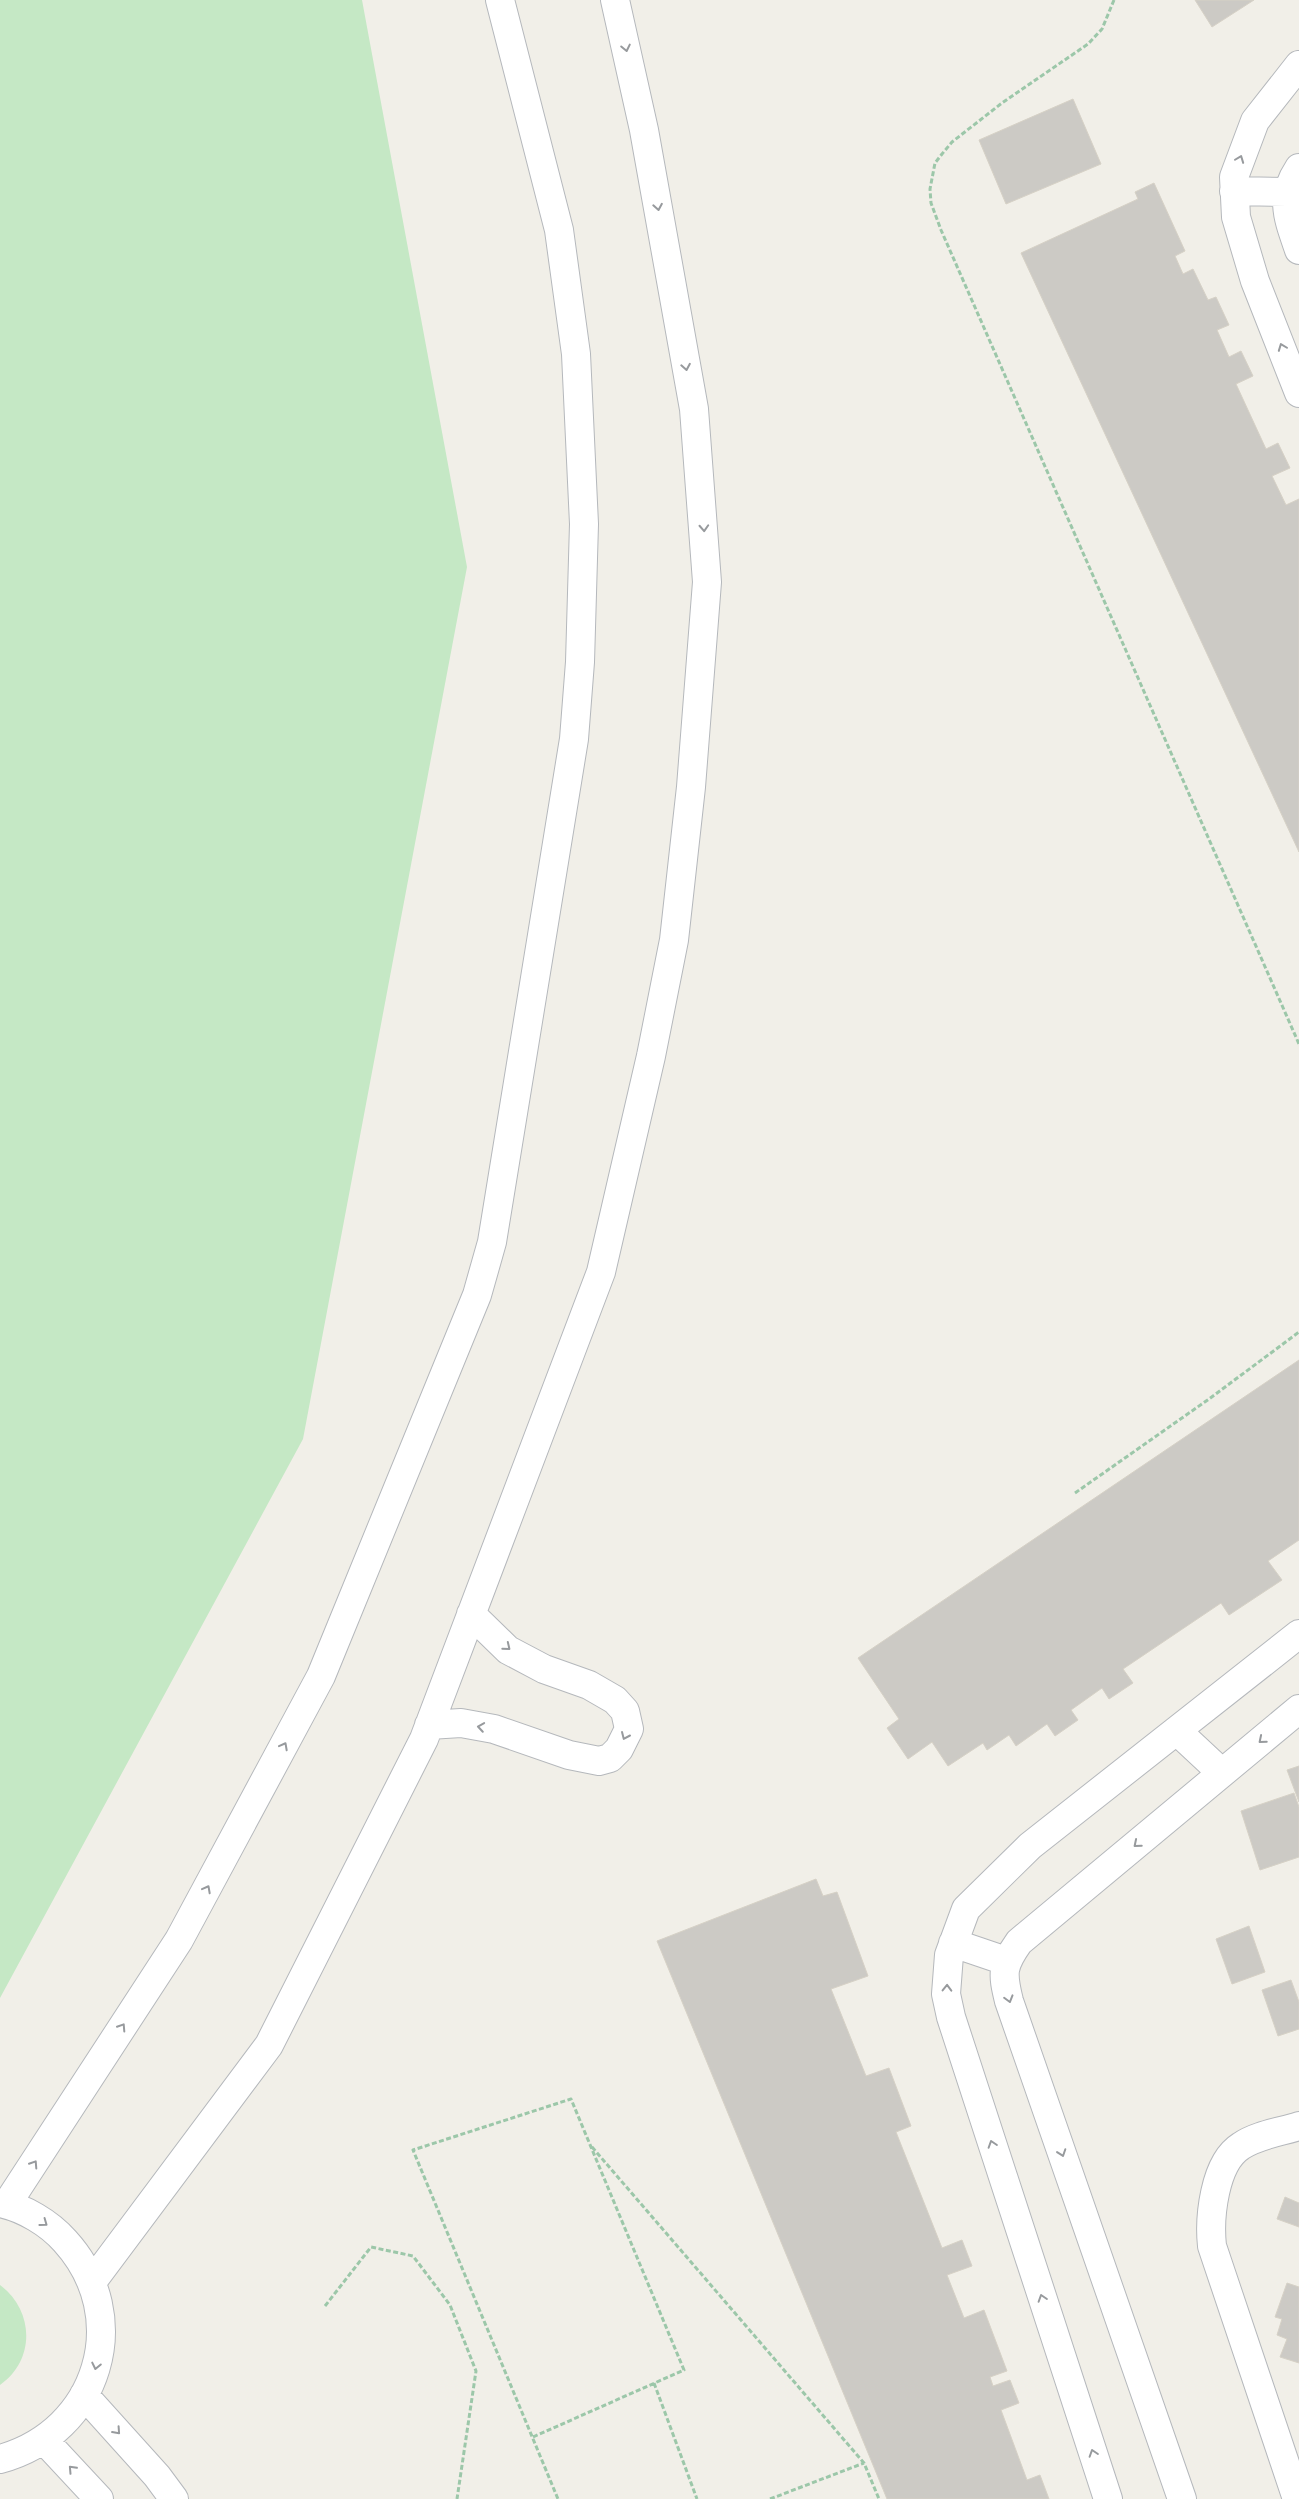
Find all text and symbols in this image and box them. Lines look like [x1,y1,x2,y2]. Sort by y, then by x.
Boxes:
one-way arrow [620,43,631,52]
one-way arrow [1234,155,1245,164]
one-way arrow [652,203,662,211]
one-way arrow [1277,343,1288,352]
one-way arrow [681,363,691,371]
one-way arrow [698,525,709,533]
one-way arrow [501,1642,510,1651]
one-way arrow [477,1722,486,1732]
one-way arrow [621,1731,632,1740]
one-way arrow [1258,1734,1267,1743]
one-way arrow [277,1742,287,1751]
one-way arrow [1134,1839,1143,1847]
one-way arrow [200,1885,210,1894]
one-way arrow [941,1984,952,1992]
one-way arrow [1003,1994,1013,2003]
one-way arrow [116,2024,125,2033]
one-way arrow [988,2140,998,2148]
one-way arrow [1056,2148,1066,2156]
one-way arrow [27,2160,37,2169]
one-way arrow [38,2217,48,2226]
one-way arrow [1038,2294,1048,2303]
one-way arrow [92,2361,102,2370]
one-way arrow [111,2425,120,2434]
one-way arrow [1088,2449,1098,2457]
one-way arrow [68,2466,77,2475]

